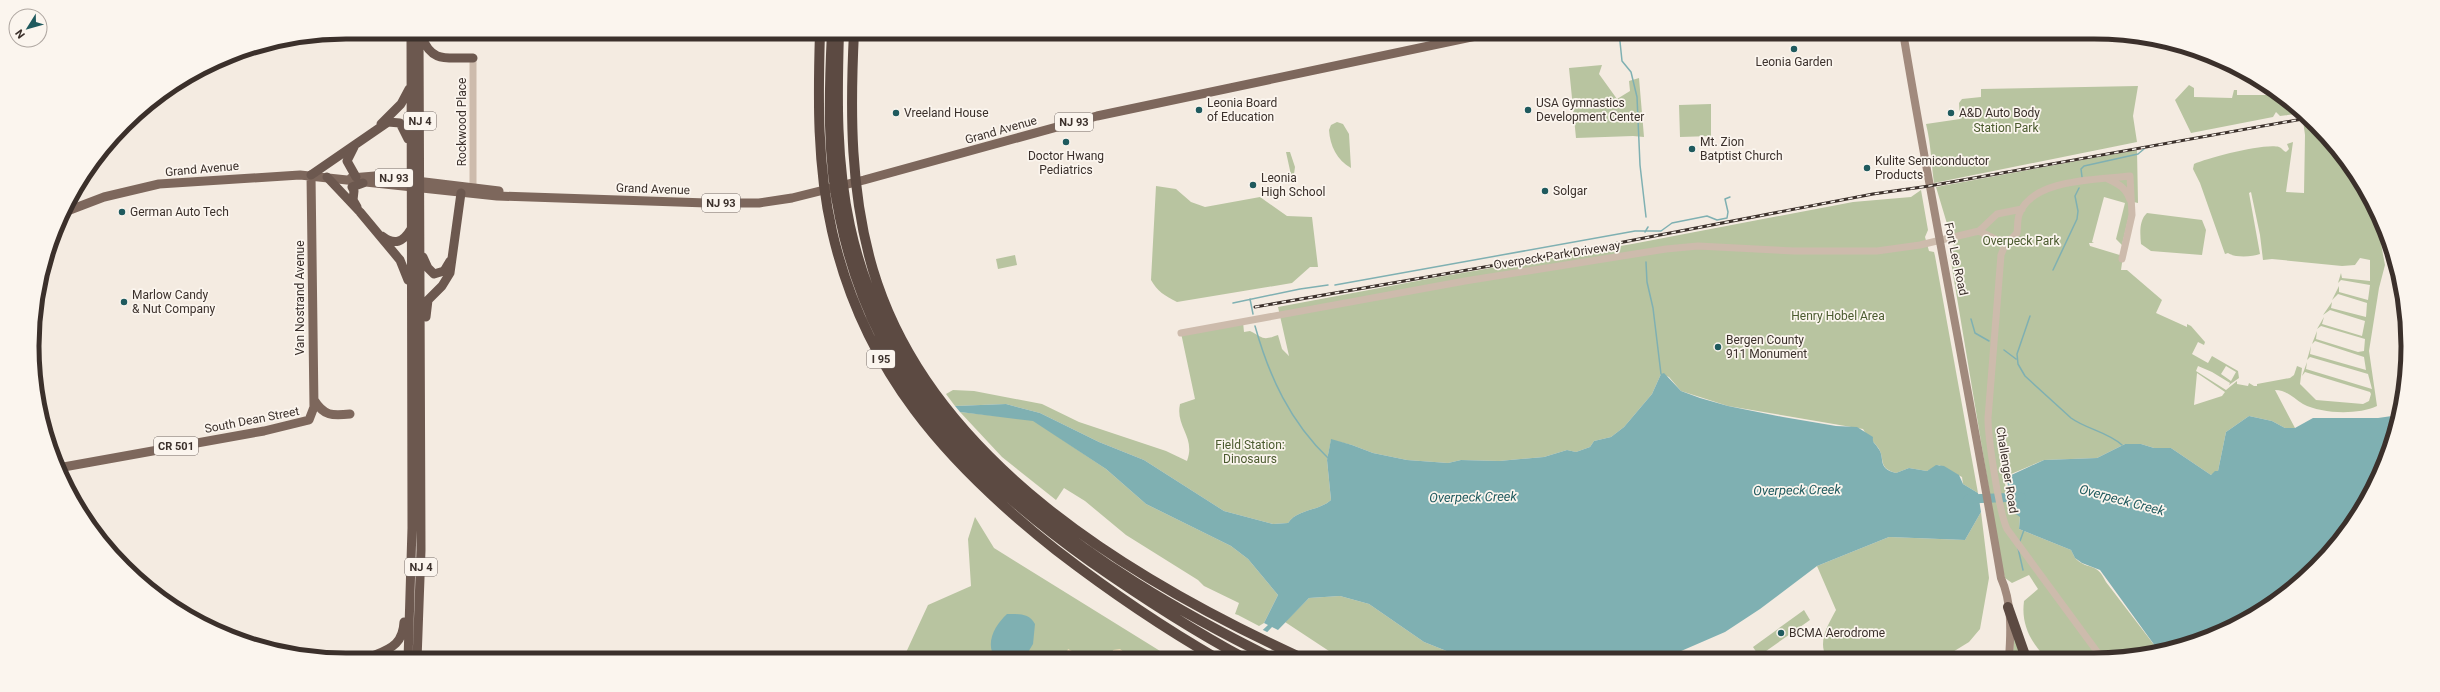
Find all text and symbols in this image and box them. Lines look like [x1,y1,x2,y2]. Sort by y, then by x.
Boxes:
north arrow [8,8,48,48]
text: N [13,27,28,41]
marker: Leonia Garden [1789,44,1799,54]
place label: Leonia Garden [1755,55,1833,69]
street label: Rockwood Place [455,78,469,166]
place label: Leonia Board of Education [1207,96,1277,124]
place label: USA Gymnastics Development Center [1536,96,1644,124]
marker: Leonia Board of Education [1194,105,1204,115]
marker: USA Gymnastics Development Center [1523,105,1533,115]
place label: Vreeland House [904,106,989,120]
place label: A&D Auto Body [1959,106,2040,120]
marker: Vreeland House [891,108,901,118]
marker: A&D Auto Body [1946,108,1956,118]
road number: NJ 4 [404,112,436,130]
street label: Grand Avenue [963,113,1039,147]
road number: NJ 93 [1055,113,1093,131]
park label: Station Park [1973,121,2039,135]
place label: Mt. Zion Batptist Church [1700,135,1783,163]
marker: Doctor Hwang Pediatrics [1061,137,1071,147]
marker: Mt. Zion Batptist Church [1687,144,1697,154]
place label: Doctor Hwang Pediatrics [1028,149,1104,177]
place label: Kulite Semiconductor Products [1875,154,1989,182]
street label: Grand Avenue [164,159,240,179]
marker: Kulite Semiconductor Products [1862,163,1872,173]
road number: NJ 93 [375,169,413,187]
place label: Leonia High School [1261,171,1325,199]
marker: Leonia High School [1248,180,1258,190]
street label: Grand Avenue [616,181,690,197]
place label: Solgar [1553,184,1587,198]
marker: Solgar [1540,186,1550,196]
road number: NJ 93 [702,194,740,212]
place label: German Auto Tech [130,205,229,219]
marker: German Auto Tech [117,207,127,217]
street label: Fort Lee Road [1941,221,1971,297]
park label: Overpeck Park [1982,234,2060,248]
street label: Overpeck Park Driveway [1493,238,1622,272]
street label: Van Nostrand Avenue [293,241,307,356]
place label: Marlow Candy & Nut Company [132,288,216,316]
marker: Marlow Candy & Nut Company [119,297,129,307]
park label: Henry Hobel Area [1791,309,1885,323]
place label: Bergen County 911 Monument [1726,333,1807,361]
marker: Bergen County 911 Monument [1713,342,1723,352]
road number: I 95 [867,350,895,368]
street label: South Dean Street [203,404,301,436]
street label: Challenger Road [1993,426,2021,514]
road number: CR 501 [154,437,198,455]
park label: Field Station: Dinosaurs [1215,438,1285,466]
water label: Overpeck Creek [2078,481,2167,519]
water label: Overpeck Creek [1753,482,1842,498]
water label: Overpeck Creek [1429,489,1518,505]
road number: NJ 4 [405,558,437,576]
place label: BCMA Aerodrome [1789,626,1885,640]
marker: BCMA Aerodrome [1776,628,1786,638]

